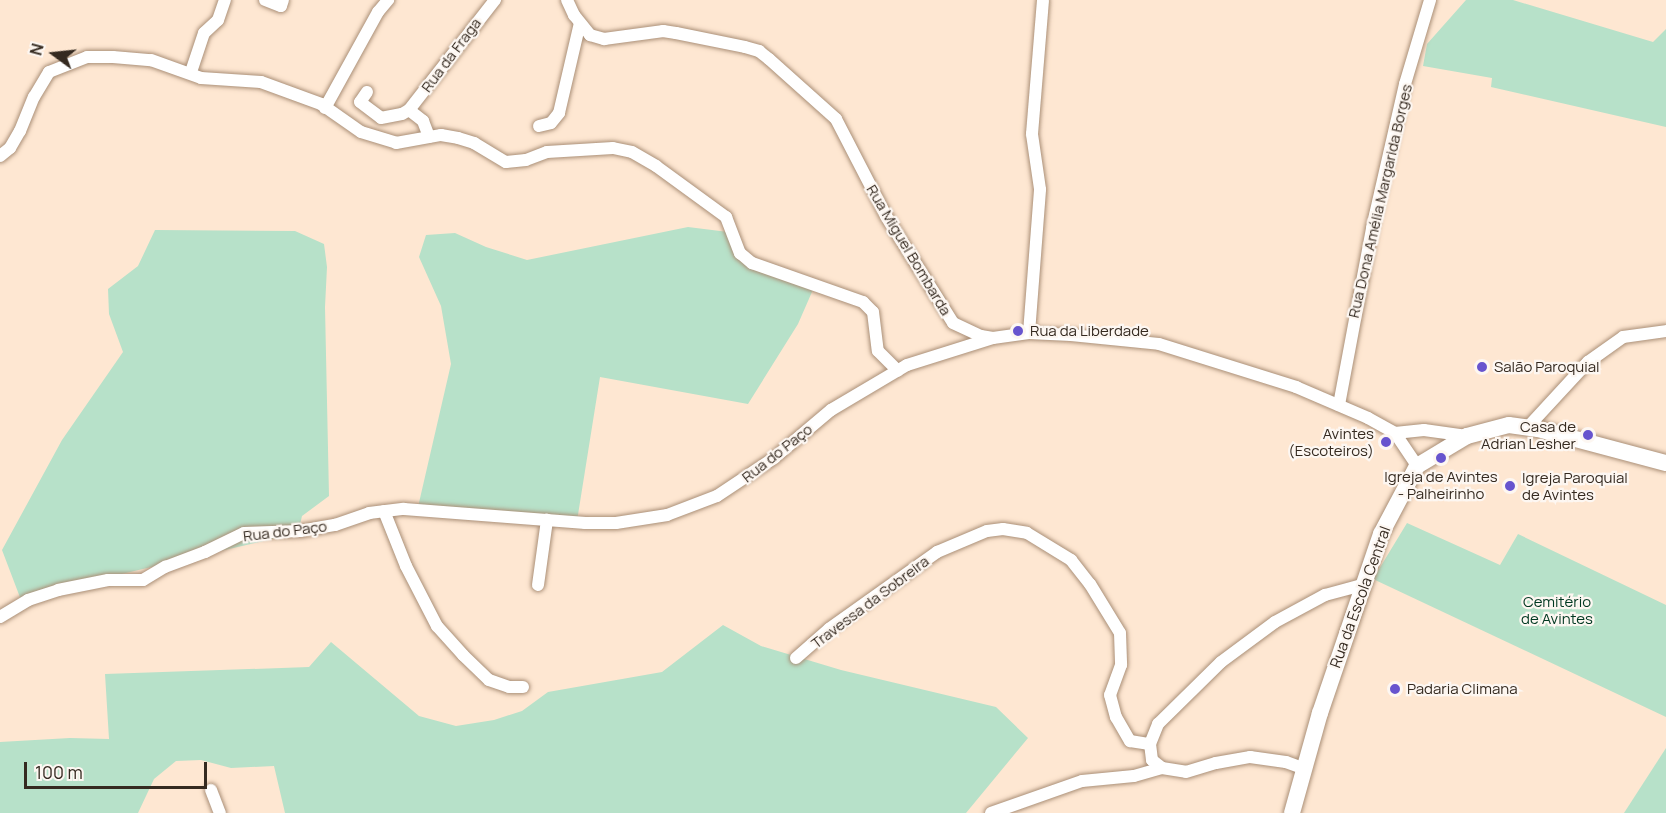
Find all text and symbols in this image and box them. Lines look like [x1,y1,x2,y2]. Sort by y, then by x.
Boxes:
street label: Rua da Fraga [417,14,485,96]
north arrow [24,24,84,84]
text: N [24,41,49,58]
street label: Rua Dona Amélia Margarida Borges [1344,82,1416,320]
street label: Rua Miguel Bombarda [863,181,955,319]
place label: Rua da Liberdade [1030,322,1149,340]
marker: Rua da Liberdade [1011,324,1025,338]
place label: Salão Paroquial [1494,358,1600,376]
marker: Salão Paroquial [1475,360,1489,374]
place label: Casa de Adrian Lesher [1481,417,1576,452]
street label: Rua do Paço [738,420,816,486]
place label: Avintes (Escoteiros) [1288,424,1374,459]
marker: Casa de Adrian Lesher [1581,428,1595,442]
marker: Avintes (Escoteiros) [1379,435,1393,449]
marker: Igreja de Avintes - Palheirinho [1434,451,1448,465]
place label: Igreja de Avintes - Palheirinho [1384,467,1498,502]
place label: Igreja Paroquial de Avintes [1522,468,1628,503]
marker: Igreja Paroquial de Avintes [1503,479,1517,493]
street label: Rua do Paço [242,517,328,545]
street label: Rua da Escola Central [1326,524,1394,670]
street label: Travessa da Sobreira [808,552,932,652]
park label: Cemitério de Avintes [1521,592,1593,627]
place label: Padaria Climana [1407,680,1518,698]
marker: Padaria Climana [1388,682,1402,696]
scale bar [27,750,210,788]
text: 100 m [35,760,83,784]

